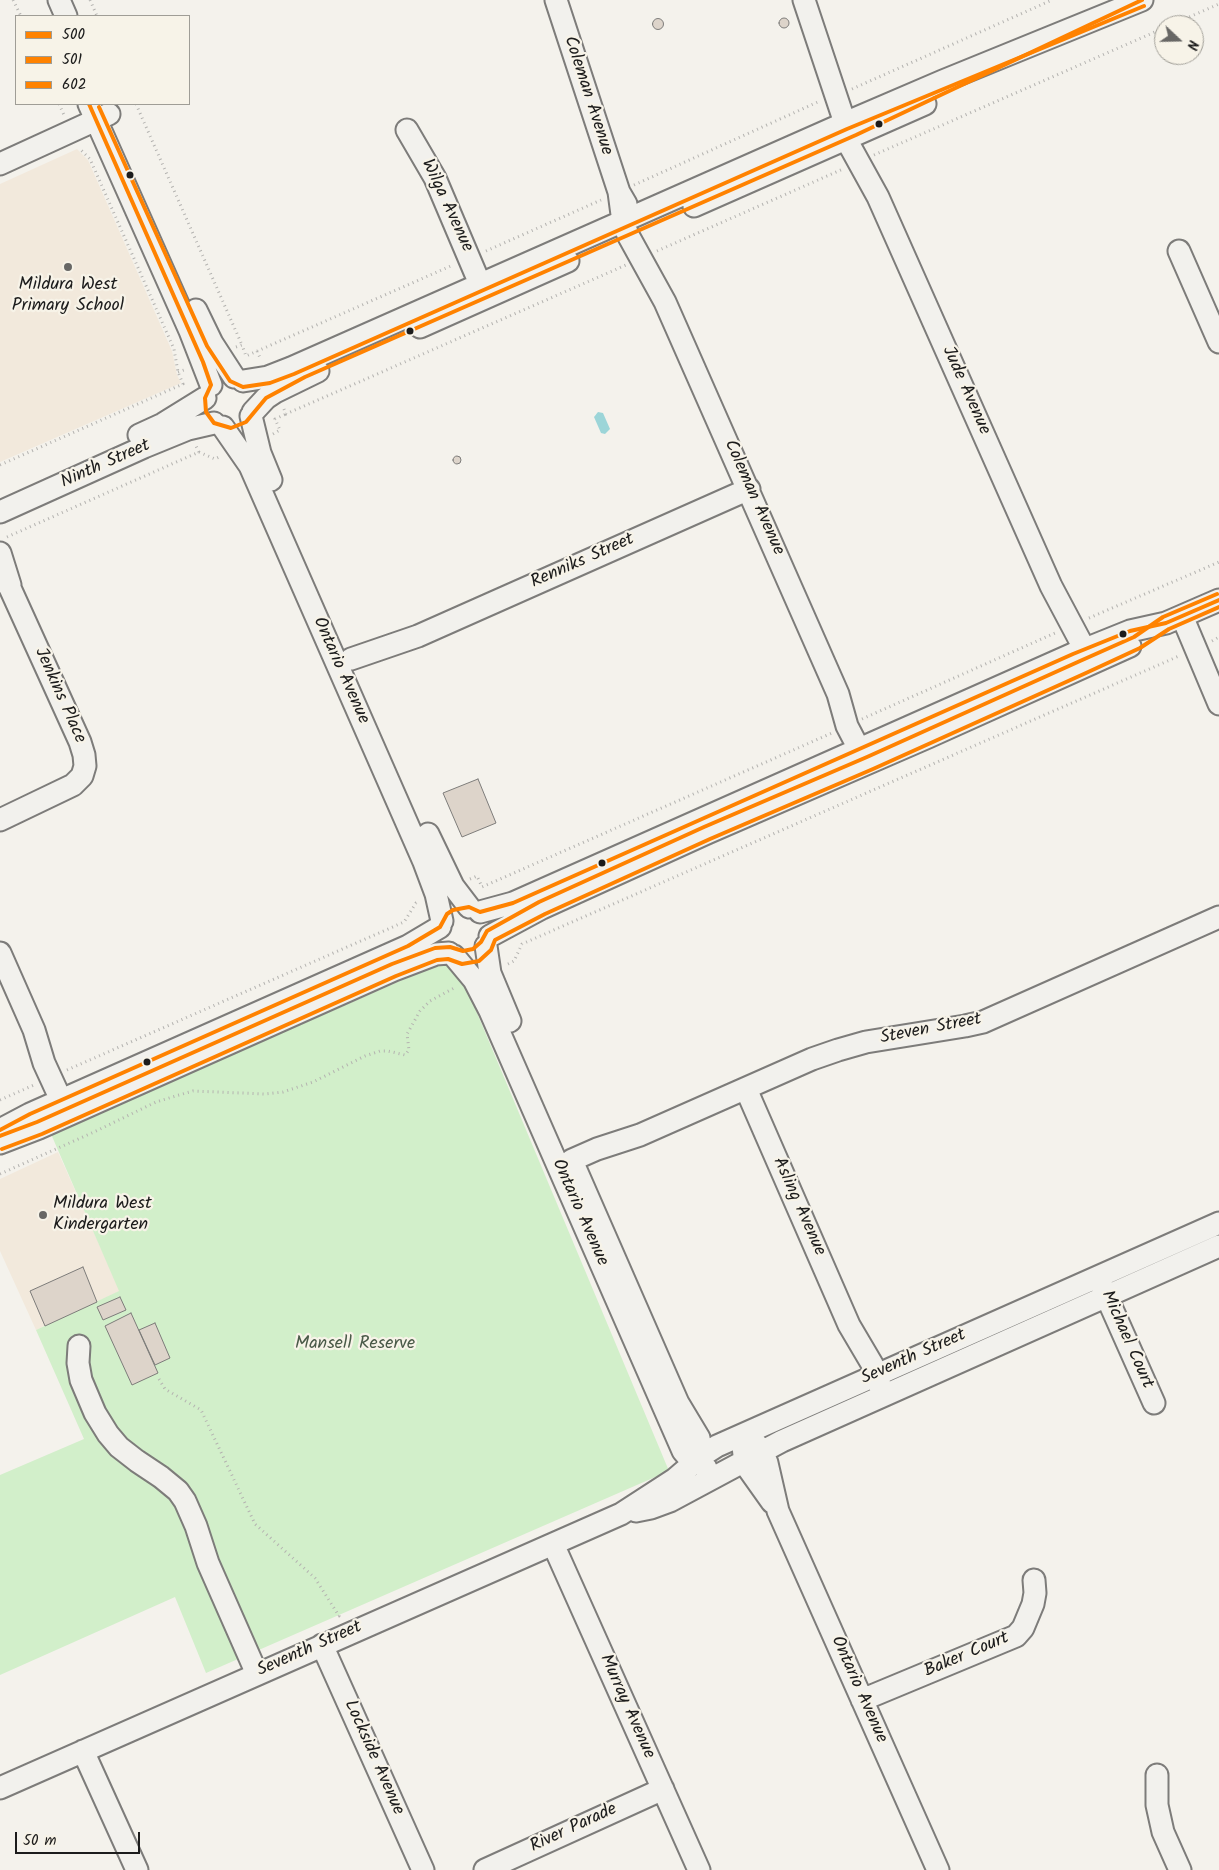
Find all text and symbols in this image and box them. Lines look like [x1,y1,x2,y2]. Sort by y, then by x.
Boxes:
legend [15,15,190,105]
north arrow [1154,15,1204,65]
text: 500 [62,23,85,47]
street label: Coleman Avenue [558,34,616,158]
text: N [1180,37,1204,53]
text: 501 [62,48,82,72]
text: 602 [62,73,87,97]
unlabelled marker [874,119,884,129]
street label: Wilga Avenue [415,156,477,256]
unlabelled marker [125,170,135,180]
marker: Mildura West Primary School [62,261,74,273]
place label: Mildura West Primary School [12,275,124,318]
unlabelled marker [405,326,415,336]
street label: Jude Avenue [936,343,994,439]
street label: Ninth Street [58,436,154,494]
street label: Coleman Avenue [718,437,788,559]
street label: Renniks Street [528,530,638,594]
street label: Ontario Avenue [307,614,373,728]
unlabelled marker [1118,629,1128,639]
street label: Jenkins Place [28,645,90,747]
unlabelled marker [597,858,607,868]
street label: Steven Street [878,1010,984,1050]
unlabelled marker [142,1057,152,1067]
street label: Asling Avenue [767,1154,829,1260]
street label: Ontario Avenue [546,1156,612,1270]
place label: Mildura West Kindergarten [53,1194,152,1236]
marker: Mildura West Kindergarten [37,1209,49,1221]
street label: Michael Court [1095,1288,1157,1392]
street label: Seventh Street [858,1325,970,1391]
park label: Mansell Reserve [295,1334,415,1356]
street label: Seventh Street [254,1617,366,1683]
street label: Baker Court [921,1628,1013,1684]
street label: Ontario Avenue [825,1633,891,1747]
street label: Murray Avenue [593,1652,659,1762]
street label: Lockside Avenue [338,1697,408,1819]
street label: River Parade [527,1799,621,1859]
scale bar [18,1822,142,1854]
text: 50 m [23,1829,57,1853]

